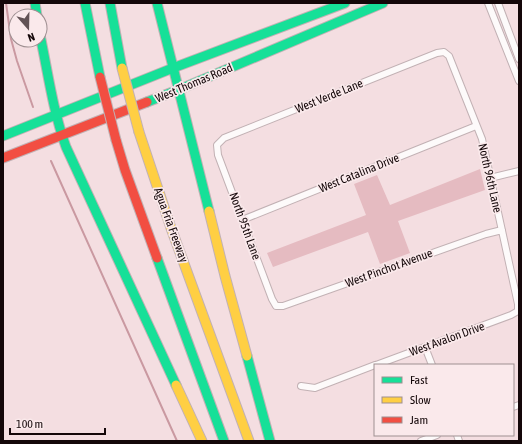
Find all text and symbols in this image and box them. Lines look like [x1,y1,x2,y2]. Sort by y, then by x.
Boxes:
north arrow [8,8,48,48]
text: N [26,31,37,44]
street label: West Thomas Road [153,60,235,106]
street label: West Verde Lane [293,76,365,116]
street label: North 96th Lane [475,142,505,214]
street label: West Catalina Drive [317,151,401,195]
street label: Agua Fria Freeway [151,186,191,264]
street label: North 95th Lane [226,190,264,262]
street label: West Pinchot Avenue [344,246,434,290]
street label: West Avalon Drive [408,319,486,359]
legend [374,364,514,436]
text: Fast [410,373,428,387]
text: Slow [410,393,431,407]
scale bar [10,410,105,436]
text: Jam [410,413,428,427]
text: 100 m [16,417,43,431]

